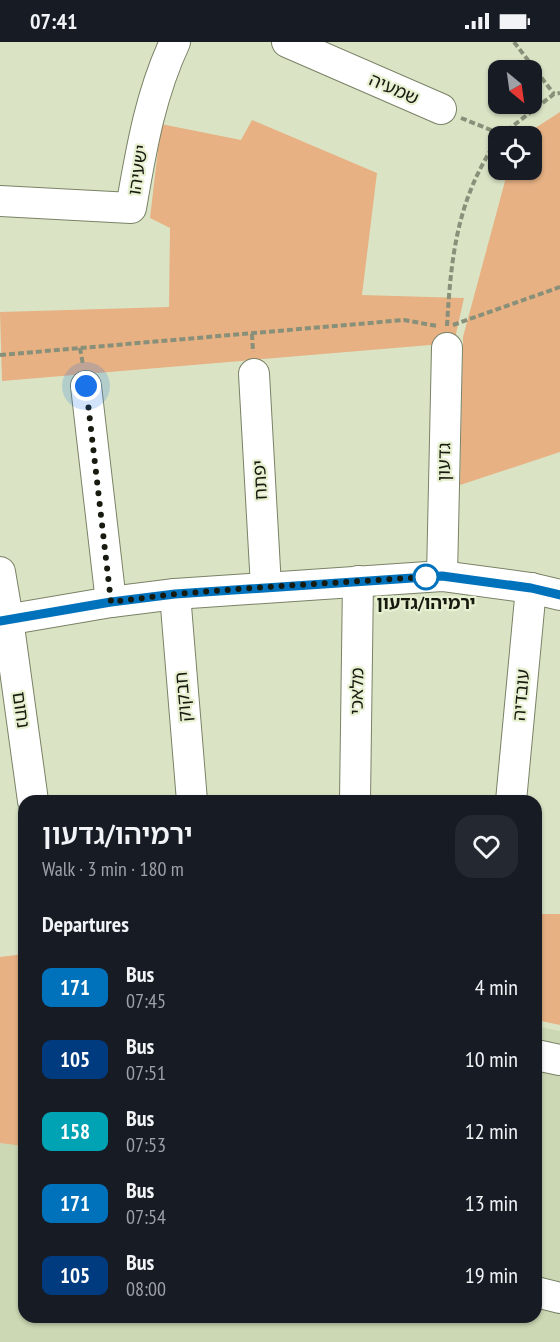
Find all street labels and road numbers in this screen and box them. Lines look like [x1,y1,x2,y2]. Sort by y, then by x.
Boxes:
street label: שמעיה [366,67,423,110]
street label: ישעיהו [122,143,153,197]
street label: גדעון [432,442,455,481]
street label: יפתח [247,459,272,501]
street label: מלאכי [345,667,368,715]
street label: עובדיה [507,668,534,722]
street label: חבקוק [169,671,196,723]
street label: נחום [8,690,35,730]

